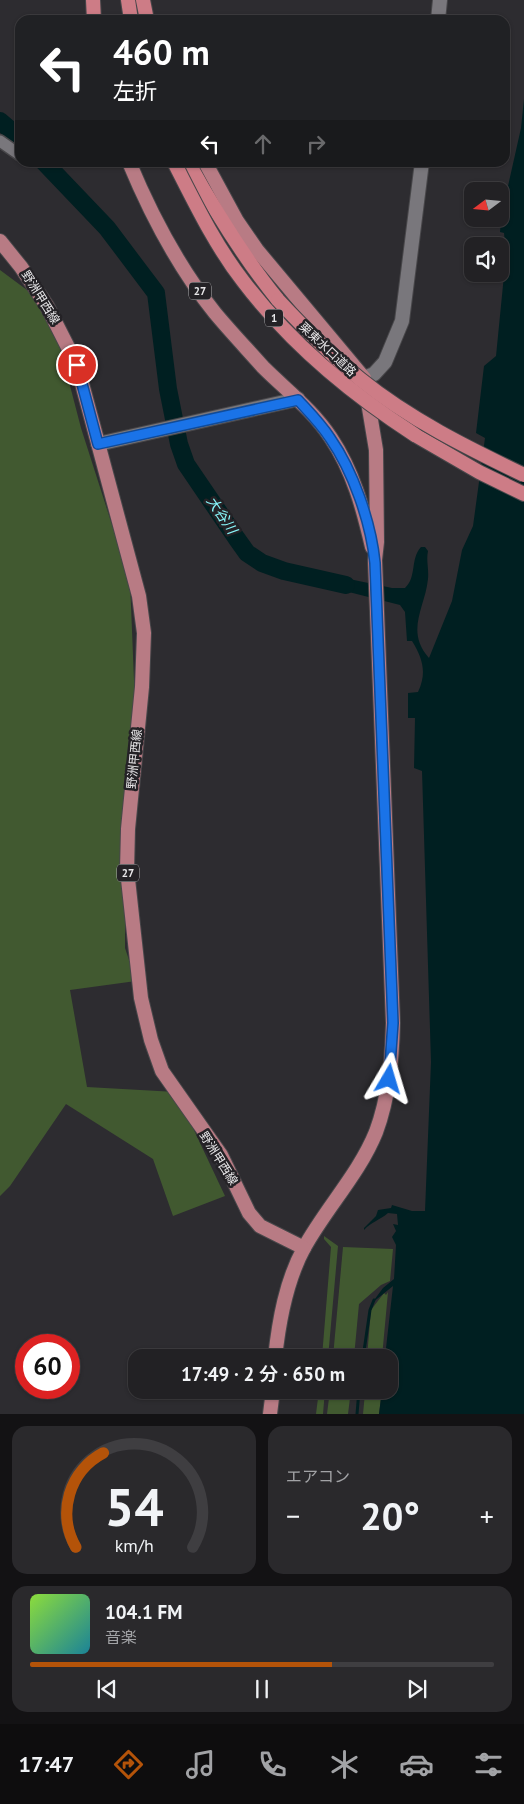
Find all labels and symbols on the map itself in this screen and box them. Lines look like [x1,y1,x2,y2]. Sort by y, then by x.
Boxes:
north arrow [464,182,509,228]
street label: 野洲甲西線 [19,268,63,326]
road number: 27 [189,282,211,300]
road number: 1 [265,310,283,326]
street label: 栗東水口道路 [297,319,359,379]
pin [56,344,98,386]
water label: 大谷川 [203,493,242,539]
street label: 野洲甲西線 [123,728,145,790]
road number: 27 [117,864,139,881]
position arrow [362,1052,414,1104]
street label: 野洲甲西線 [197,1129,241,1187]
speed limit sign: 60 [15,1334,80,1399]

